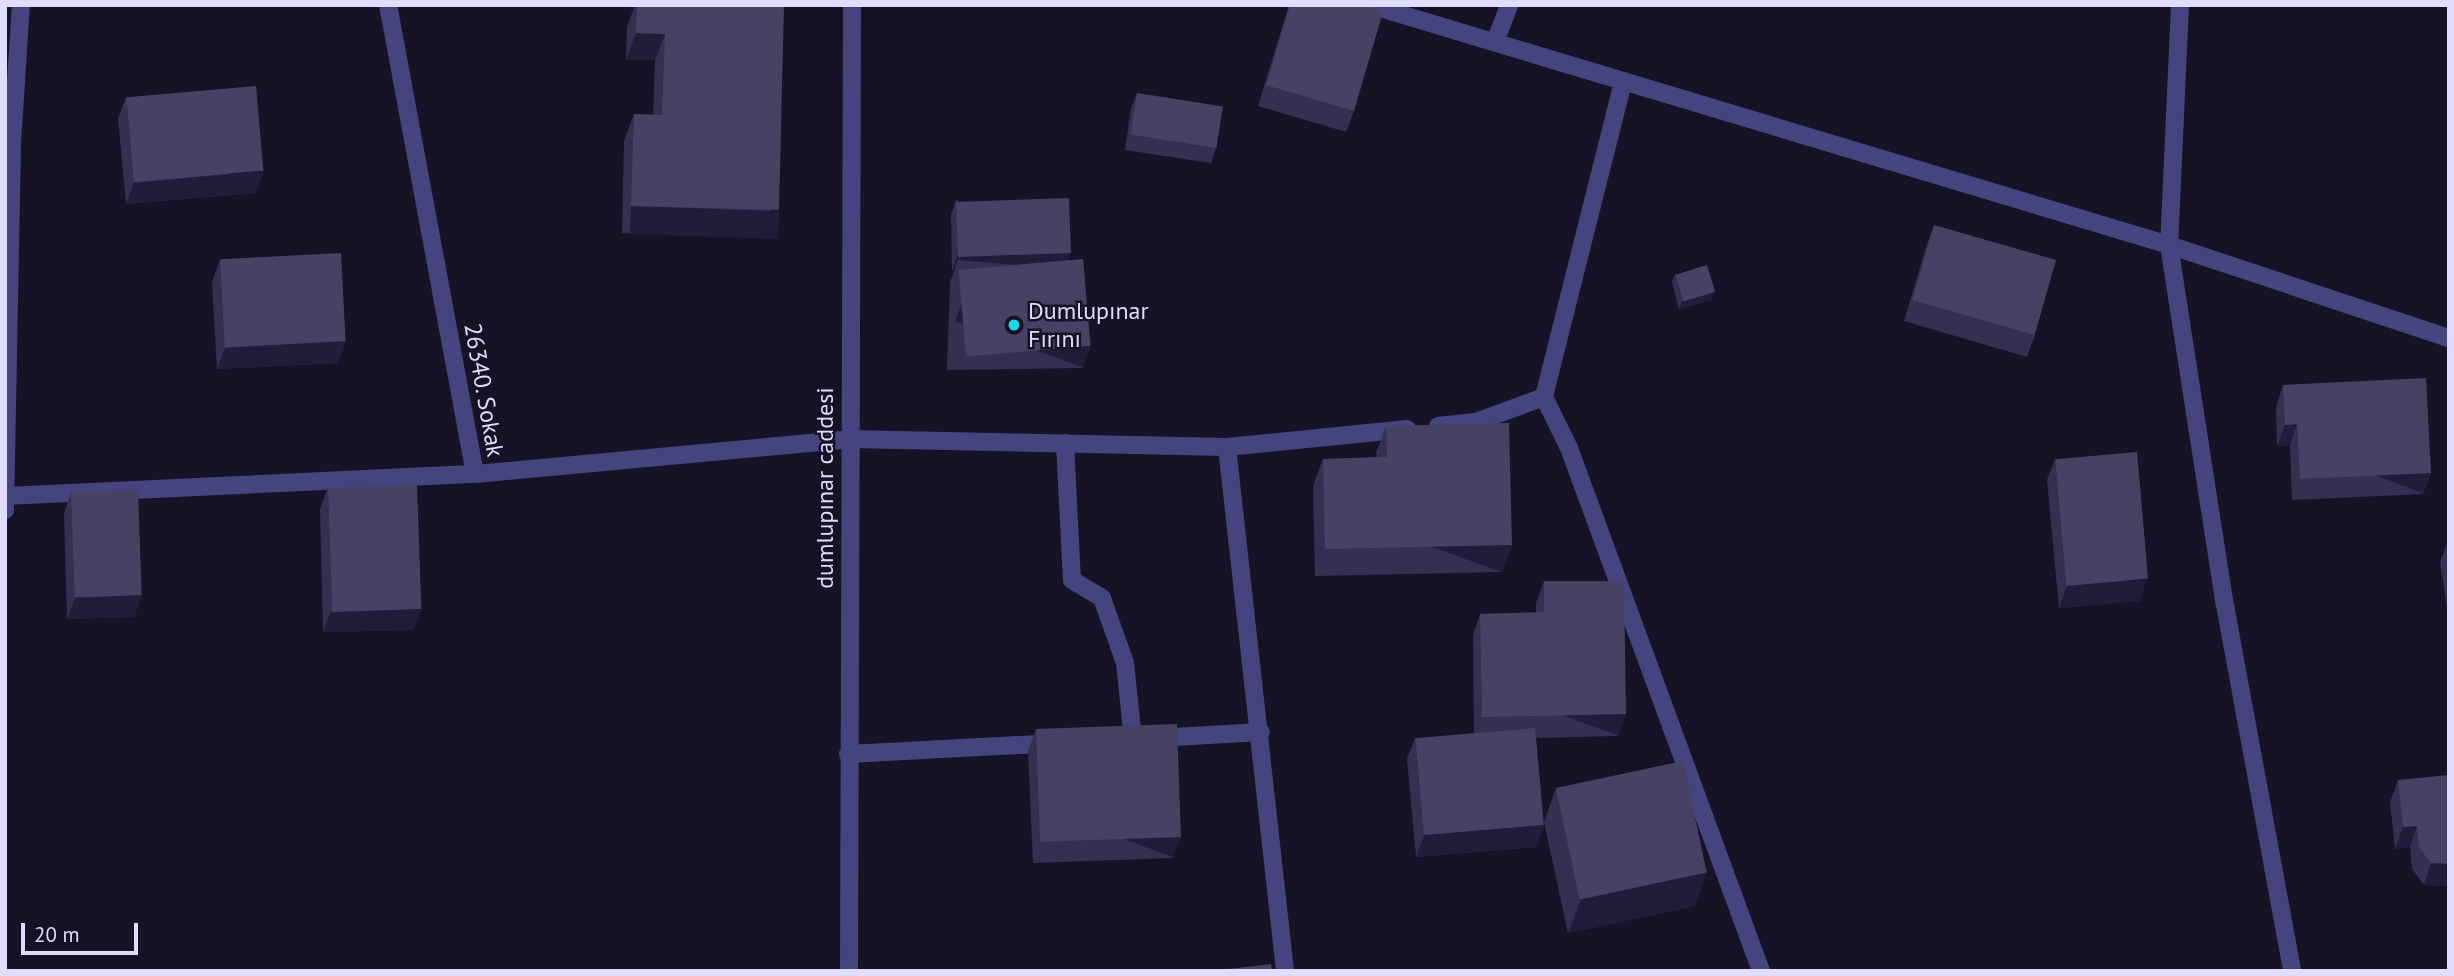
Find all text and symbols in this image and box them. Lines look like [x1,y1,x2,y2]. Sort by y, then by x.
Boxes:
place label: Dumlupınar Fırını [1028,297,1149,353]
marker: Dumlupınar Fırını [1006,317,1022,333]
street label: 26340. Sokak [458,320,510,460]
street label: dumlupınar caddesi [811,387,839,589]
scale bar [24,909,142,953]
text: 20 m [34,921,80,948]

